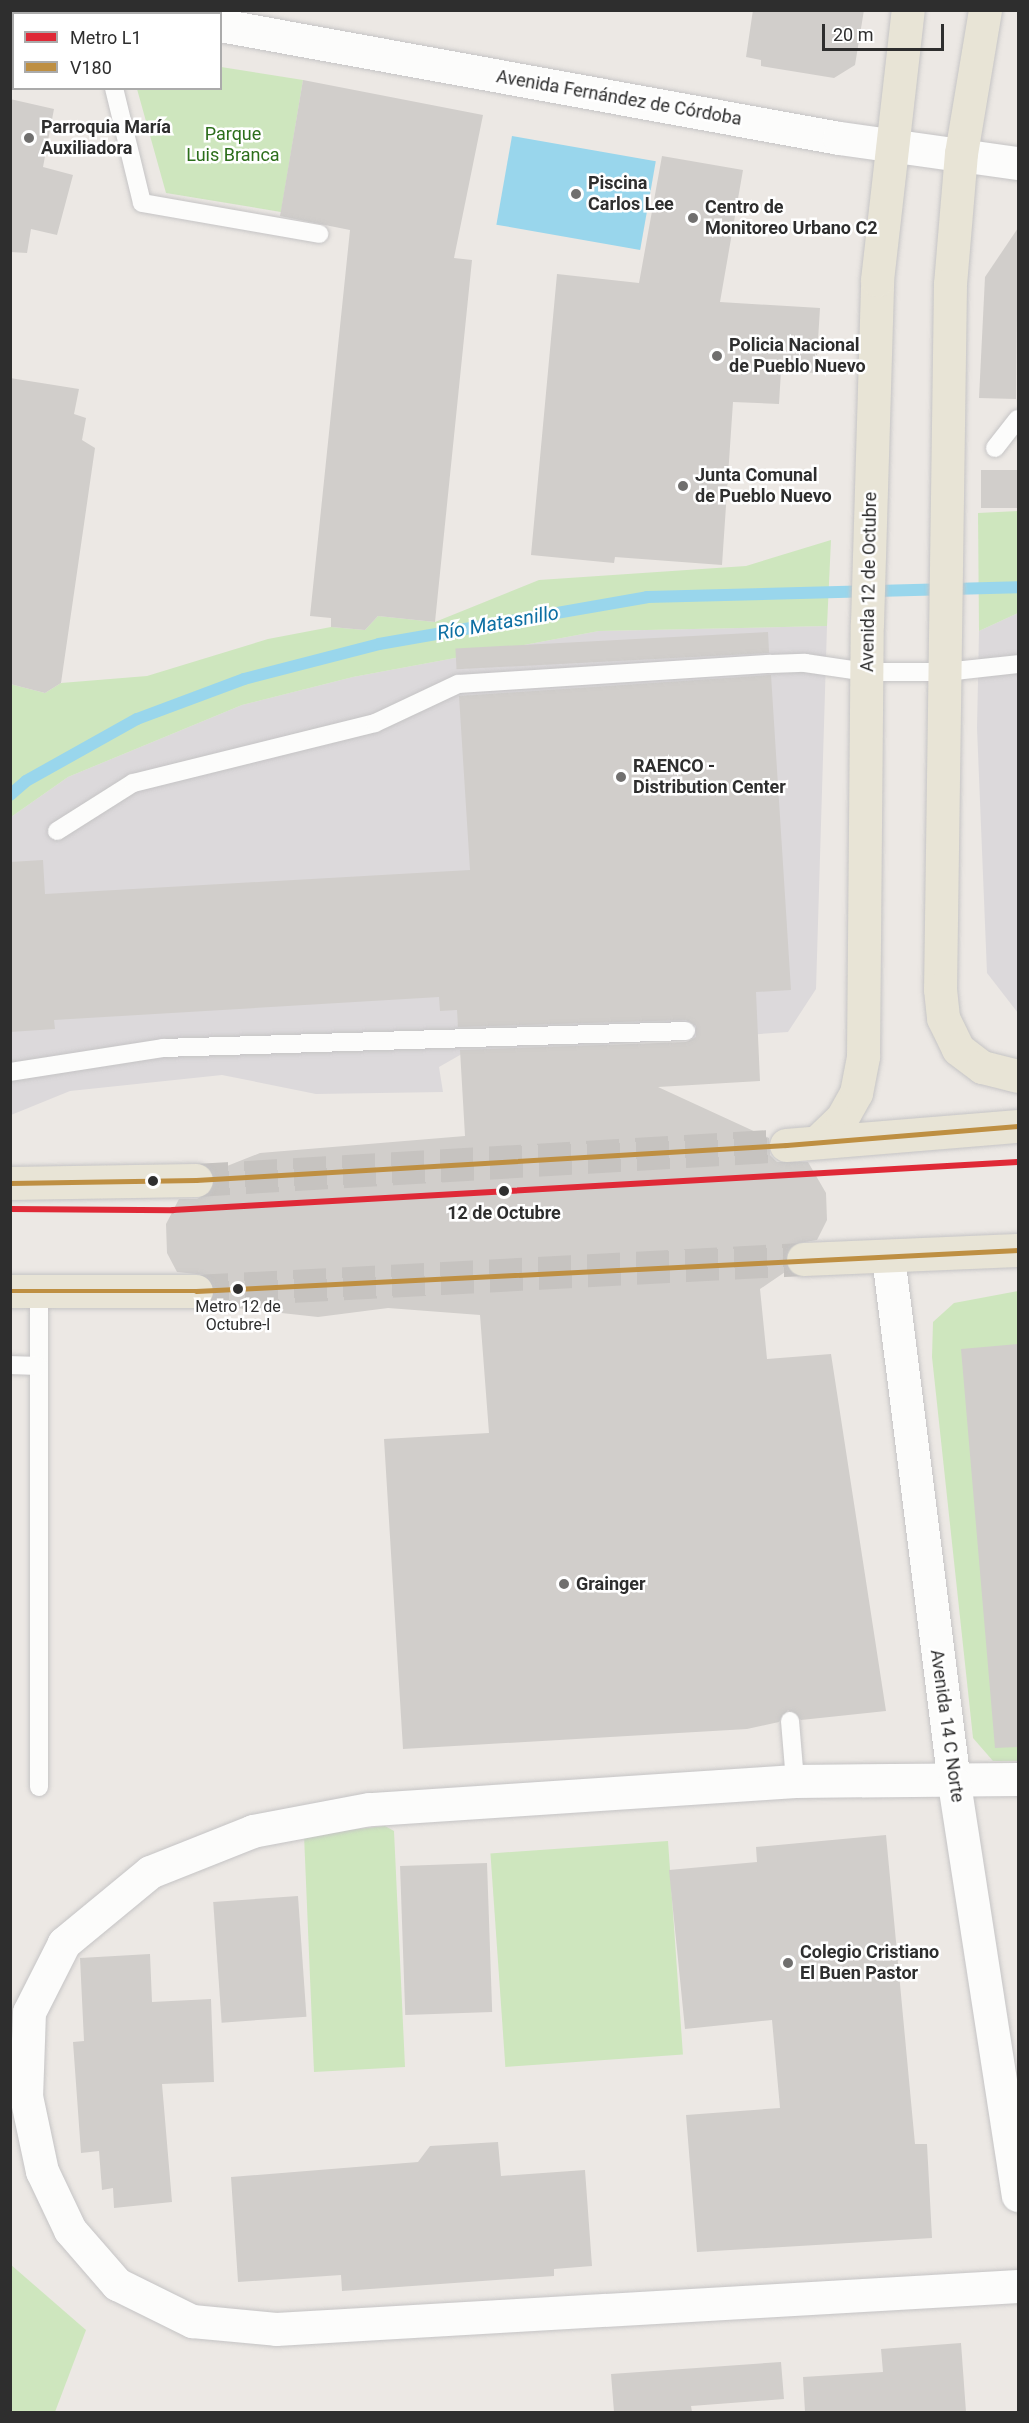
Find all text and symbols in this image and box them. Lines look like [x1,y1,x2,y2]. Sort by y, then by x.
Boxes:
legend [12,12,222,90]
scale bar [825,12,946,50]
text: 20 m [833,24,873,45]
text: Metro L1 [70,27,142,48]
text: V180 [70,57,112,78]
street label: Avenida Fernández de Córdoba [495,66,743,130]
place label: Parroquia María Auxiliadora [41,117,171,160]
park label: Parque Luis Branca [186,124,280,166]
marker: Parroquia María Auxiliadora [22,131,36,145]
place label: Piscina Carlos Lee [588,173,674,216]
marker: Piscina Carlos Lee [569,187,583,201]
place label: Centro de Monitoreo Urbano C2 [705,197,878,240]
marker: Centro de Monitoreo Urbano C2 [686,211,700,225]
place label: Policia Nacional de Pueblo Nuevo [729,335,866,378]
marker: Policia Nacional de Pueblo Nuevo [710,349,724,363]
place label: Junta Comunal de Pueblo Nuevo [695,465,832,508]
marker: Junta Comunal de Pueblo Nuevo [676,479,690,493]
street label: Avenida 12 de Octubre [857,492,881,672]
water label: Río Matasnillo [435,600,561,646]
place label: RAENCO - Distribution Center [633,756,786,798]
marker: RAENCO - Distribution Center [614,770,628,784]
unlabelled marker [147,1175,159,1187]
marker: 12 de Octubre [495,1182,513,1200]
place label: 12 de Octubre [447,1202,561,1224]
marker: Metro 12 de Octubre-l [232,1283,244,1295]
place label: Metro 12 de Octubre-l [195,1297,281,1335]
place label: Grainger [576,1573,646,1595]
marker: Grainger [557,1577,571,1591]
street label: Avenida 14 C Norte [926,1648,968,1804]
place label: Colegio Cristiano El Buen Pastor [800,1942,939,1984]
marker: Colegio Cristiano El Buen Pastor [781,1956,795,1970]

